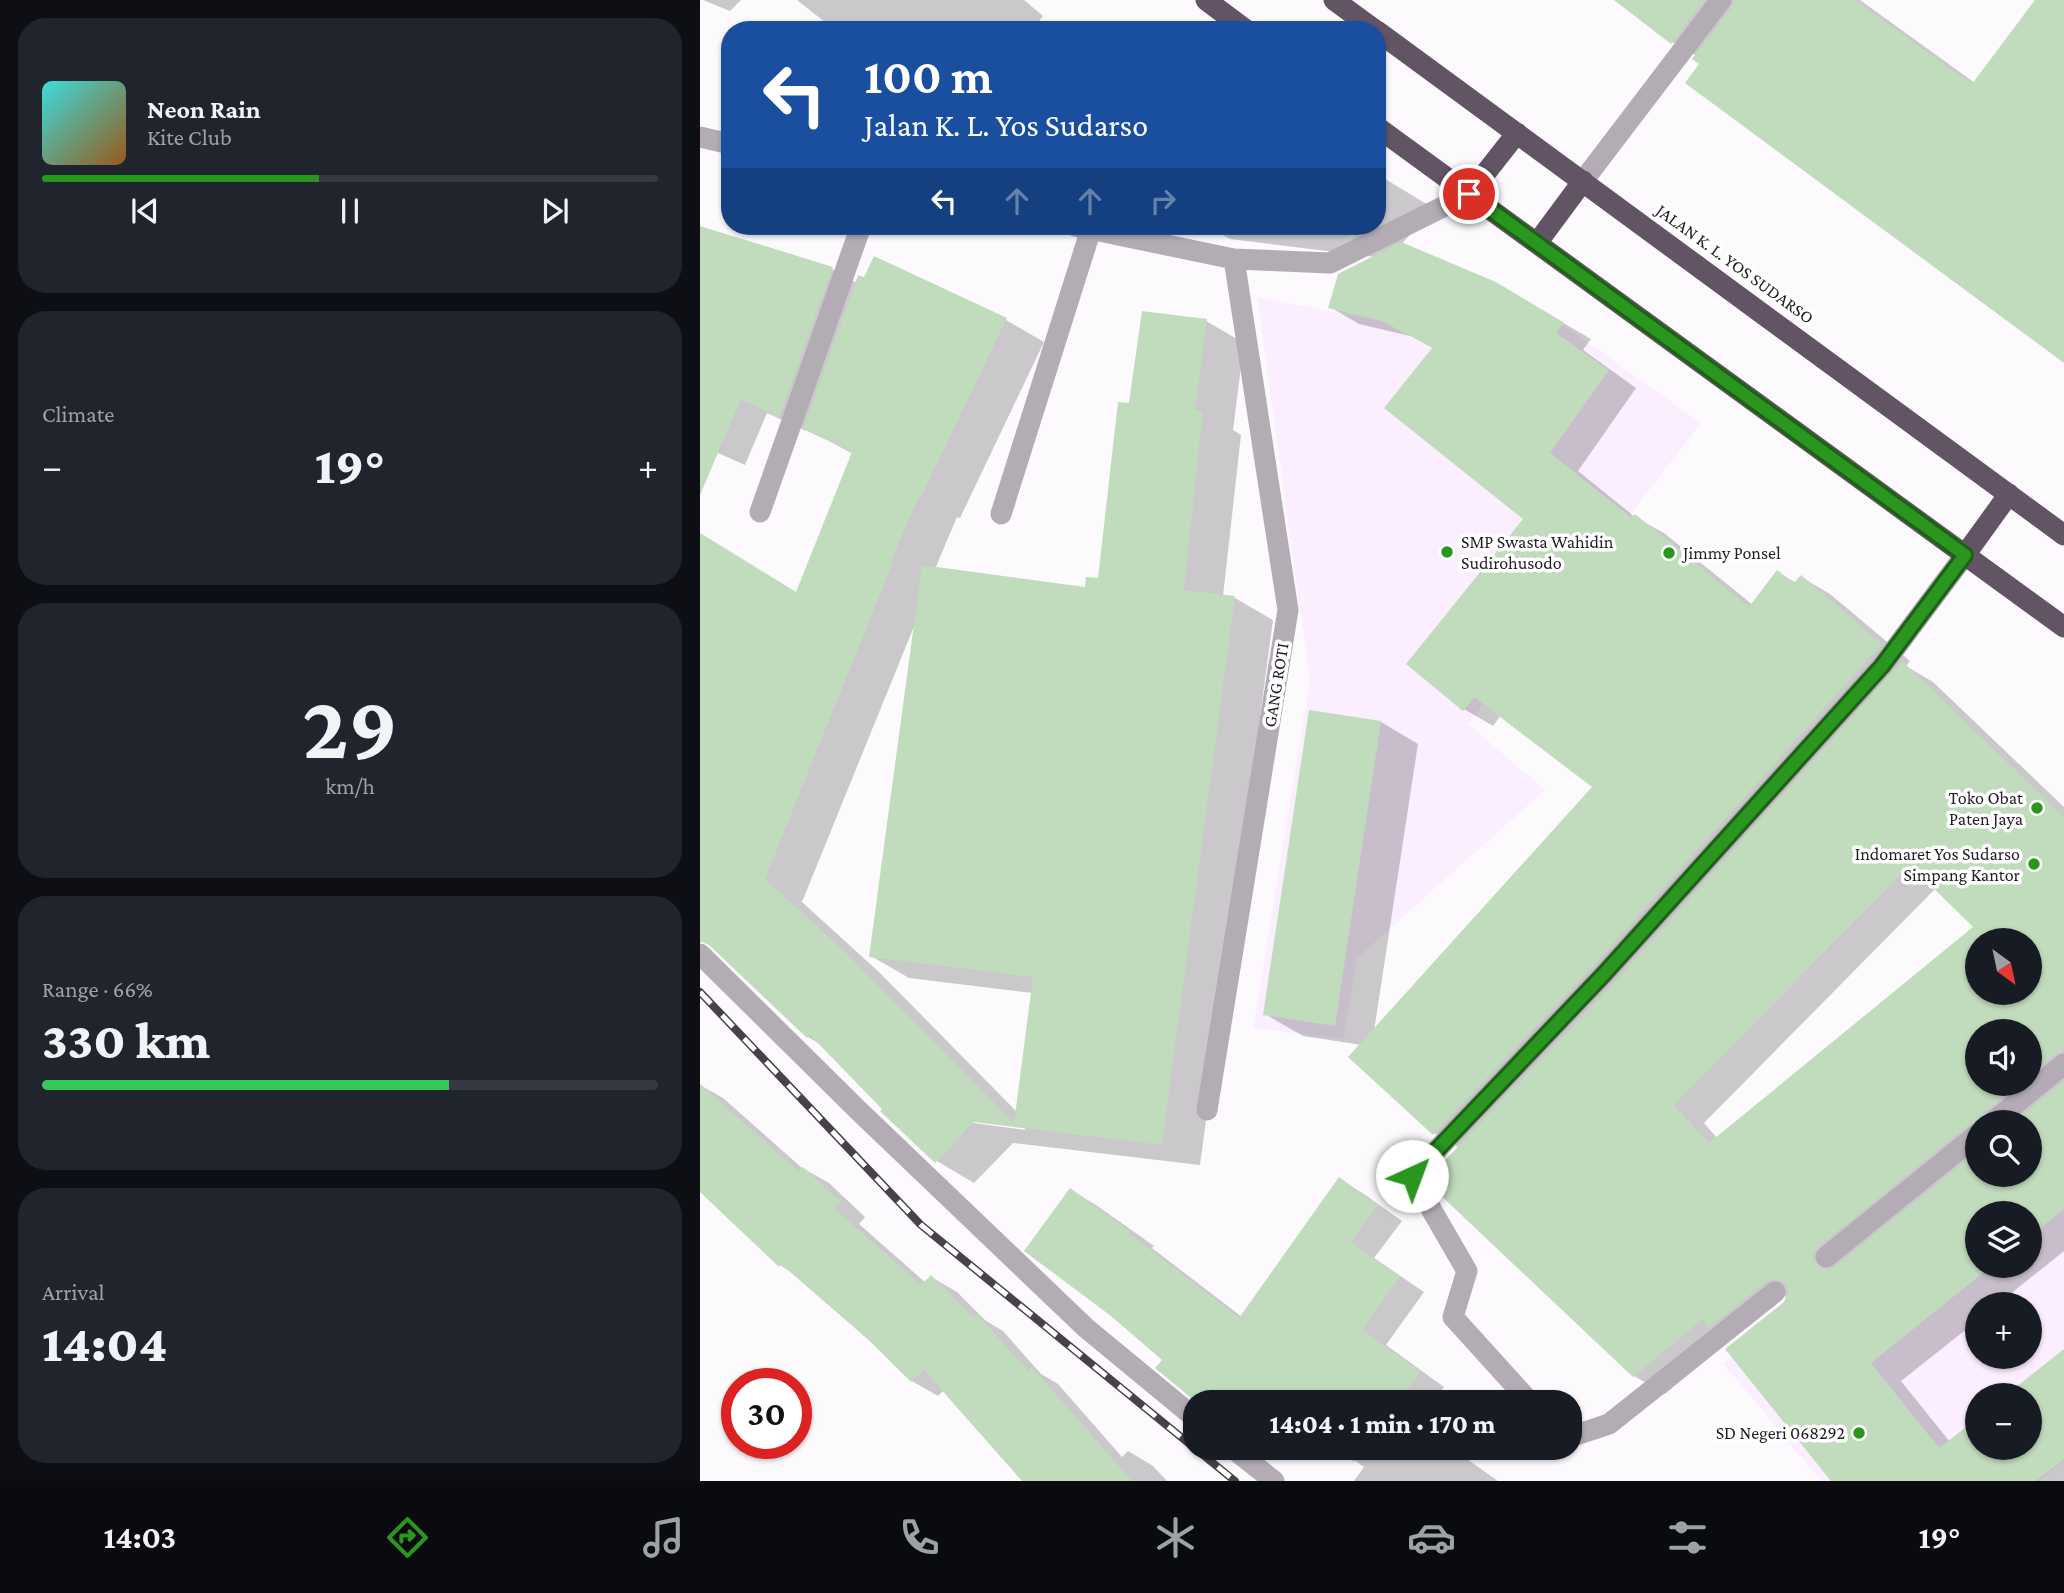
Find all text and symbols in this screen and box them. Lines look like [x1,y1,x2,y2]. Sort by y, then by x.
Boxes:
icon: left [749,49,840,140]
text: 100 m [864,49,993,104]
text: Neon Rain [147,95,261,124]
text: Jalan K. L. Yos Sudarso [864,107,1148,143]
text: Kite Club [147,124,232,150]
pin [1439,164,1499,224]
icon: arrive [1450,175,1488,213]
icon: left [925,182,963,220]
icon: ahead [998,182,1036,220]
icon: ahead [1071,182,1109,220]
icon: right [1144,182,1182,220]
icon: previous [126,192,164,230]
icon: pause [331,192,369,230]
icon: next [536,192,574,230]
street label: JALAN K. L. YOS SUDARSO [1651,199,1818,328]
text: Climate [42,401,114,427]
text: 19° [315,436,385,494]
text: − [42,445,62,487]
text: + [638,445,658,487]
place label: SMP Swasta Wahidin Sudirohusodo [1461,532,1614,573]
place label: Jimmy Ponsel [1681,543,1781,563]
marker: SMP Swasta Wahidin Sudirohusodo [1439,544,1455,560]
marker: Jimmy Ponsel [1661,545,1677,561]
street label: GANG ROTI [1259,641,1293,729]
text: 29 [302,676,398,778]
text: km/h [325,773,375,799]
place label: Toko Obat Paten Jaya [1949,788,2024,829]
marker: Toko Obat Paten Jaya [2029,800,2045,816]
place label: Indomaret Yos Sudarso Simpang Kantor [1855,844,2021,885]
marker: Indomaret Yos Sudarso Simpang Kantor [2026,856,2042,872]
north arrow [1965,928,2042,1004]
map controls [1965,928,2042,1460]
text: Range · 66% [42,976,153,1002]
text: 330 km [42,1011,210,1069]
button: sound [1965,1019,2042,1096]
button: search [1965,1110,2042,1187]
position arrow [1375,1139,1449,1213]
button: layers [1965,1201,2042,1278]
text: Arrival [42,1279,105,1305]
button: + [1965,1292,2042,1369]
text: 14:04 [42,1314,167,1372]
speed limit sign: 30 [721,1368,812,1459]
button: − [1965,1383,2042,1460]
text: 14:04 · 1 min · 170 m [1270,1410,1495,1439]
place label: SD Negeri 068292 [1716,1423,1845,1443]
marker: SD Negeri 068292 [1851,1425,1867,1441]
icon: directions [383,1513,432,1562]
icon: music [639,1513,688,1562]
icon: phone [895,1513,944,1562]
icon: climate [1151,1513,1200,1562]
icon: car [1407,1513,1456,1562]
icon: filters [1663,1513,1712,1562]
text: 14:03 [103,1519,176,1555]
text: 19° [1919,1519,1960,1555]

